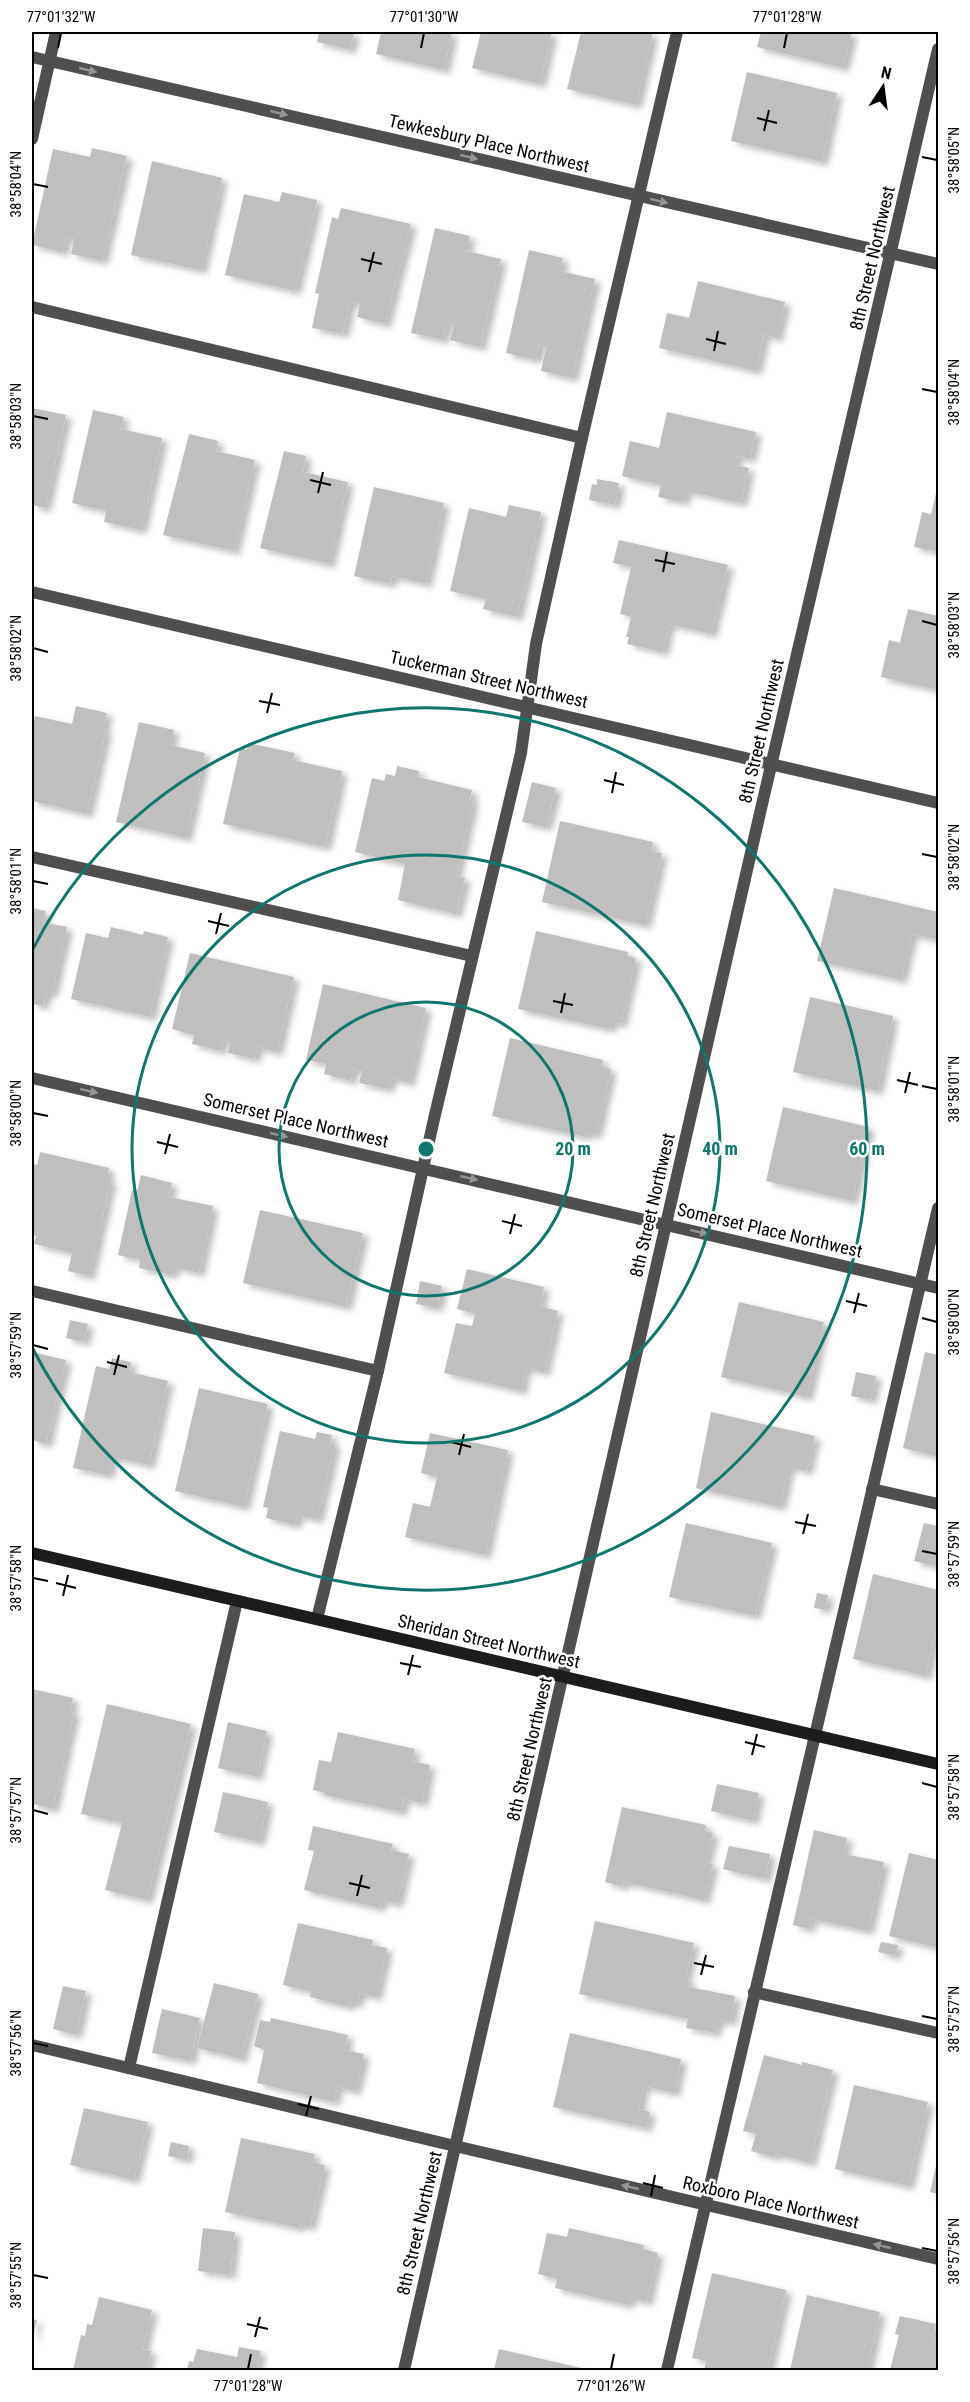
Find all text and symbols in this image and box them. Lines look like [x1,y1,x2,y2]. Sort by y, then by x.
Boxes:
text: 77°01'32"W [27,8,96,26]
text: 77°01'30"W [390,8,459,26]
text: 77°01'28"W [753,8,822,26]
north arrow [853,57,913,117]
text: N [879,63,893,83]
one-way arrow [79,66,98,75]
one-way arrow [269,109,288,119]
street label: Tewkesbury Place Northwest [387,110,591,176]
text: 38°58'05"N [945,127,963,193]
text: 38°58'04"N [7,151,25,217]
one-way arrow [459,153,478,162]
street label: 8th Street Northwest [845,184,899,332]
one-way arrow [649,196,668,206]
text: 38°58'04"N [945,359,963,425]
text: 38°58'03"N [7,383,25,449]
text: 38°58'03"N [945,592,963,658]
text: 38°58'02"N [7,615,25,681]
street label: Tuckerman Street Northwest [388,646,590,712]
street label: 8th Street Northwest [734,657,788,805]
text: 38°58'02"N [945,824,963,890]
text: 38°58'01"N [7,848,25,914]
text: 38°58'01"N [945,1056,963,1122]
text: 38°58'00"N [7,1080,25,1146]
one-way arrow [79,1087,98,1097]
street label: Somerset Place Northwest [201,1088,391,1152]
one-way arrow [269,1130,288,1140]
street label: 8th Street Northwest [625,1131,679,1279]
text: 20 m [555,1138,591,1159]
text: 40 m [702,1138,738,1159]
text: 60 m [849,1138,885,1159]
centre of rings [416,1139,436,1159]
one-way arrow [459,1174,478,1184]
street label: Somerset Place Northwest [675,1198,865,1262]
one-way arrow [690,1228,709,1238]
text: 38°58'00"N [945,1289,963,1355]
text: 38°57'59"N [7,1312,25,1378]
text: 38°57'59"N [945,1521,963,1587]
text: 38°57'58"N [7,1545,25,1611]
street label: Sheridan Street Northwest [396,1610,582,1672]
street label: 8th Street Northwest [502,1675,556,1823]
text: 38°57'58"N [945,1754,963,1820]
text: 38°57'57"N [7,1777,25,1843]
text: 38°57'57"N [945,1986,963,2052]
text: 38°57'56"N [7,2010,25,2076]
street label: 8th Street Northwest [392,2149,446,2297]
street label: Roxboro Place Northwest [681,2172,861,2232]
one-way arrow [621,2182,639,2192]
text: 38°57'56"N [945,2218,963,2284]
one-way arrow [872,2241,891,2250]
text: 38°57'55"N [7,2242,25,2308]
text: 77°01'28"W [214,2377,283,2395]
text: 77°01'26"W [577,2377,646,2395]

